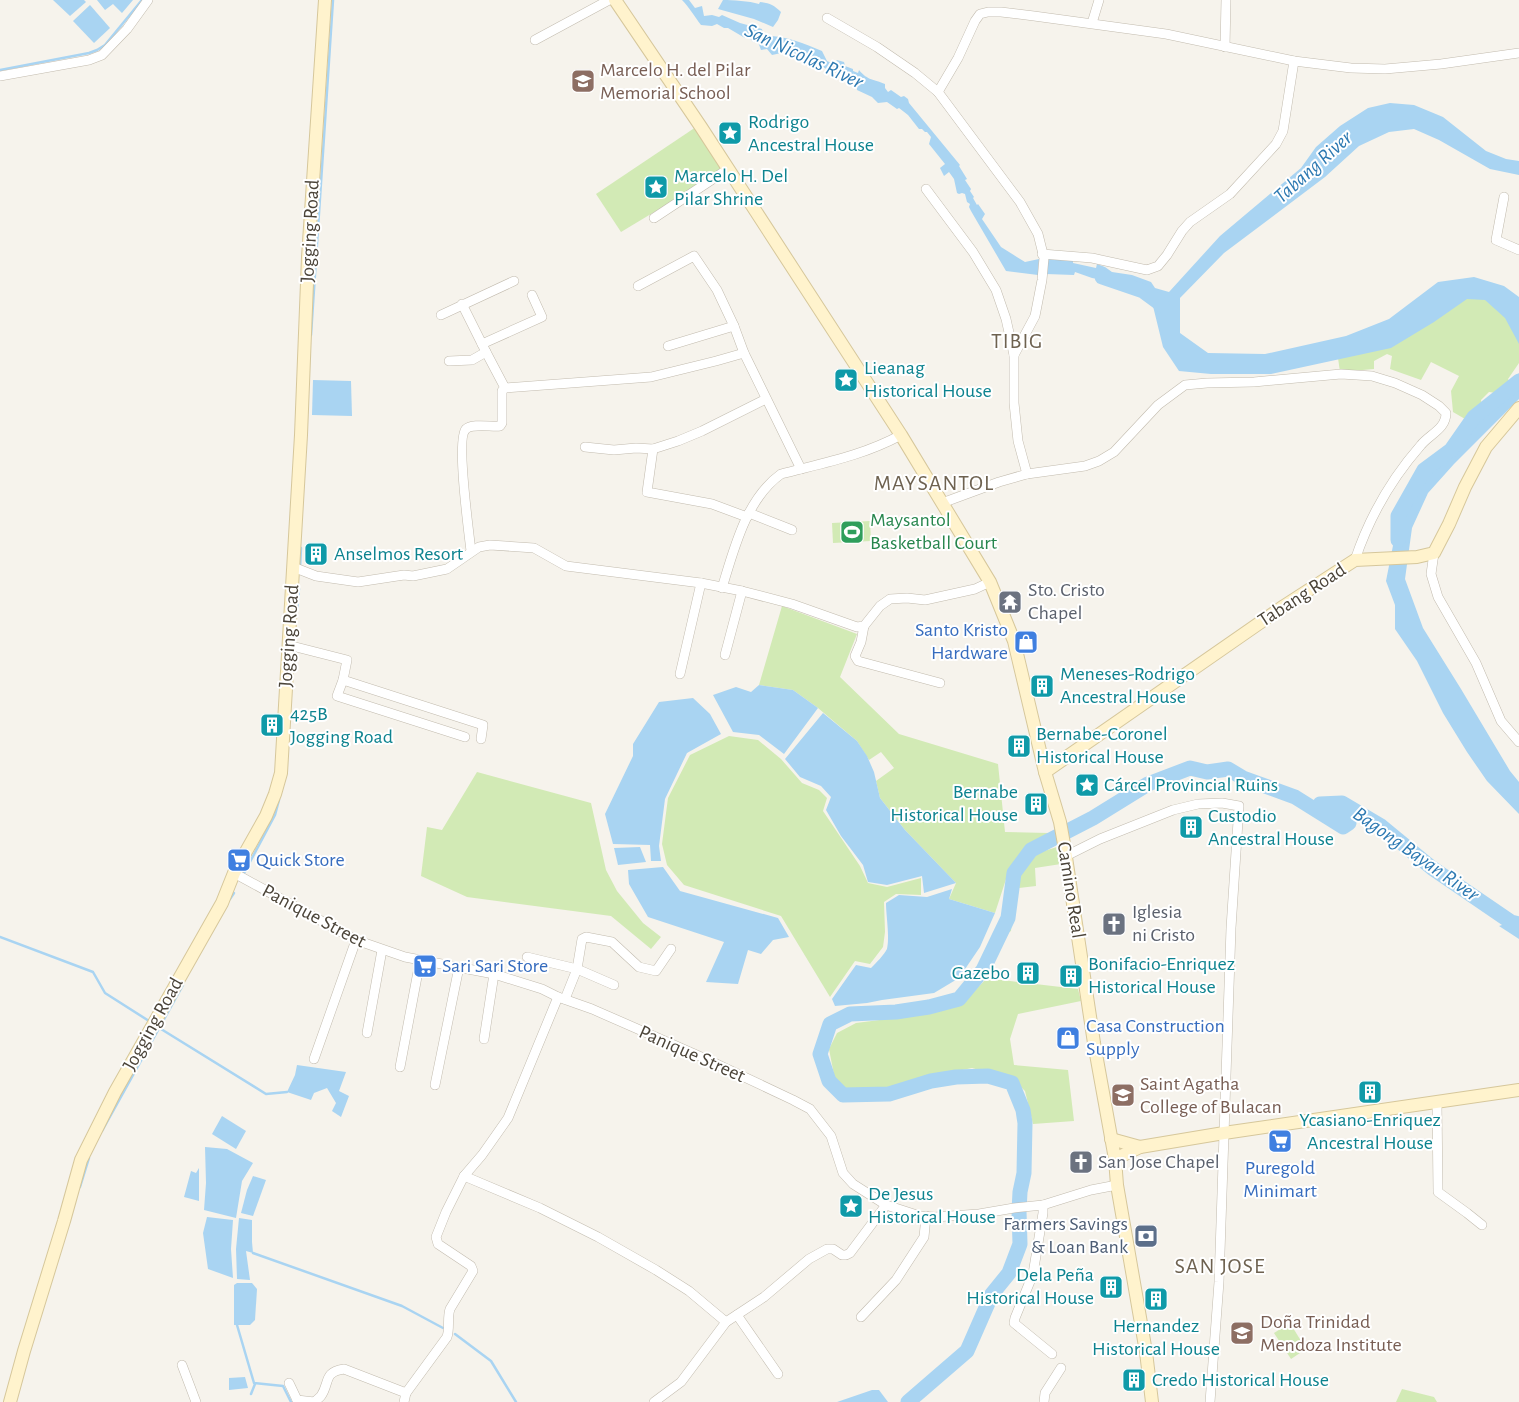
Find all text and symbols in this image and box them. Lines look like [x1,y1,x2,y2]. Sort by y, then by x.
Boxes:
water label: San Nicolas River [742,19,867,93]
place label: Marcelo H. del Pilar Memorial School [600,60,751,103]
school or university icon: Marcelo H. del Pilar Memorial School [570,68,596,94]
place label: Rodrigo Ancestral House [748,112,874,155]
place icon: Rodrigo Ancestral House [717,120,743,146]
water label: Tabang River [1270,126,1357,207]
place label: Marcelo H. Del Pilar Shrine [674,166,788,209]
place icon: Marcelo H. Del Pilar Shrine [643,174,669,200]
street label: Jogging Road [297,179,323,283]
district label: TIBIG [991,330,1043,352]
place label: Lieanag Historical House [864,358,992,401]
place icon: Lieanag Historical House [833,367,859,393]
district label: MAYSANTOL [874,472,994,494]
place label: Maysantol Basketball Court [870,510,998,553]
sports icon: Maysantol Basketball Court [839,519,865,545]
building icon: Anselmos Resort [303,541,329,567]
place label: Anselmos Resort [334,544,464,564]
street label: Tabang Road [1255,559,1349,631]
place label: Sto. Cristo Chapel [1028,580,1105,623]
street label: Jogging Road [275,584,303,688]
temple icon: Sto. Cristo Chapel [997,589,1023,615]
place label: Santo Kristo Hardware [915,620,1008,663]
shop icon: Santo Kristo Hardware [1013,629,1039,655]
place label: Meneses-Rodrigo Ancestral House [1060,664,1195,707]
building icon: Meneses-Rodrigo Ancestral House [1029,673,1055,699]
place label: 425B Jogging Road [290,704,393,747]
building icon: 425B Jogging Road [259,712,285,738]
place label: Bernabe-Coronel Historical House [1036,724,1168,767]
building icon: Bernabe-Coronel Historical House [1006,733,1032,759]
place icon: Cárcel Provincial Ruins [1074,772,1100,798]
place label: Cárcel Provincial Ruins [1104,775,1278,795]
place label: Bernabe Historical House [890,782,1018,825]
building icon: Bernabe Historical House [1023,791,1049,817]
water label: Bagong Bayan River [1349,803,1484,906]
place label: Custodio Ancestral House [1208,806,1334,849]
building icon: Custodio Ancestral House [1178,814,1204,840]
street label: Camino Real [1053,840,1089,940]
supermarket icon: Quick Store [226,847,252,873]
place label: Quick Store [256,850,345,870]
street label: Panique Street [259,880,370,952]
place label: Iglesia ni Cristo [1132,902,1195,945]
church icon: Iglesia ni Cristo [1101,911,1127,937]
supermarket icon: Sari Sari Store [412,953,438,979]
place label: Bonifacio-Enriquez Historical House [1088,954,1235,997]
place label: Sari Sari Store [442,956,548,976]
building icon: Gazebo [1015,960,1041,986]
place label: Gazebo [952,963,1010,983]
building icon: Bonifacio-Enriquez Historical House [1058,963,1084,989]
street label: Jogging Road [119,974,187,1074]
place label: Casa Construction Supply [1086,1016,1225,1059]
street label: Panique Street [636,1022,749,1087]
shop icon: Casa Construction Supply [1055,1025,1081,1051]
place label: Saint Agatha College of Bulacan [1140,1074,1282,1117]
building icon: Ycasiano-Enriquez Ancestral House [1357,1079,1383,1105]
school or university icon: Saint Agatha College of Bulacan [1110,1082,1136,1108]
place label: Ycasiano-Enriquez Ancestral House [1299,1110,1441,1153]
supermarket icon: Puregold Minimart [1267,1128,1293,1154]
church icon: San Jose Chapel [1068,1149,1094,1175]
place label: San Jose Chapel [1098,1152,1220,1172]
place label: Puregold Minimart [1243,1158,1317,1201]
place label: De Jesus Historical House [868,1184,996,1227]
place icon: De Jesus Historical House [838,1193,864,1219]
place label: Farmers Savings & Loan Bank [1003,1214,1128,1257]
bank icon: Farmers Savings & Loan Bank [1133,1223,1159,1249]
district label: SAN JOSE [1174,1255,1266,1277]
place label: Dela Peña Historical House [966,1265,1094,1308]
building icon: Dela Peña Historical House [1098,1274,1124,1300]
building icon: Hernandez Historical House [1143,1286,1169,1312]
place label: Doña Trinidad Mendoza Institute [1260,1312,1402,1355]
place label: Hernandez Historical House [1092,1316,1220,1359]
school or university icon: Doña Trinidad Mendoza Institute [1229,1320,1255,1346]
building icon: Credo Historical House [1121,1367,1147,1393]
place label: Credo Historical House [1152,1370,1329,1390]

